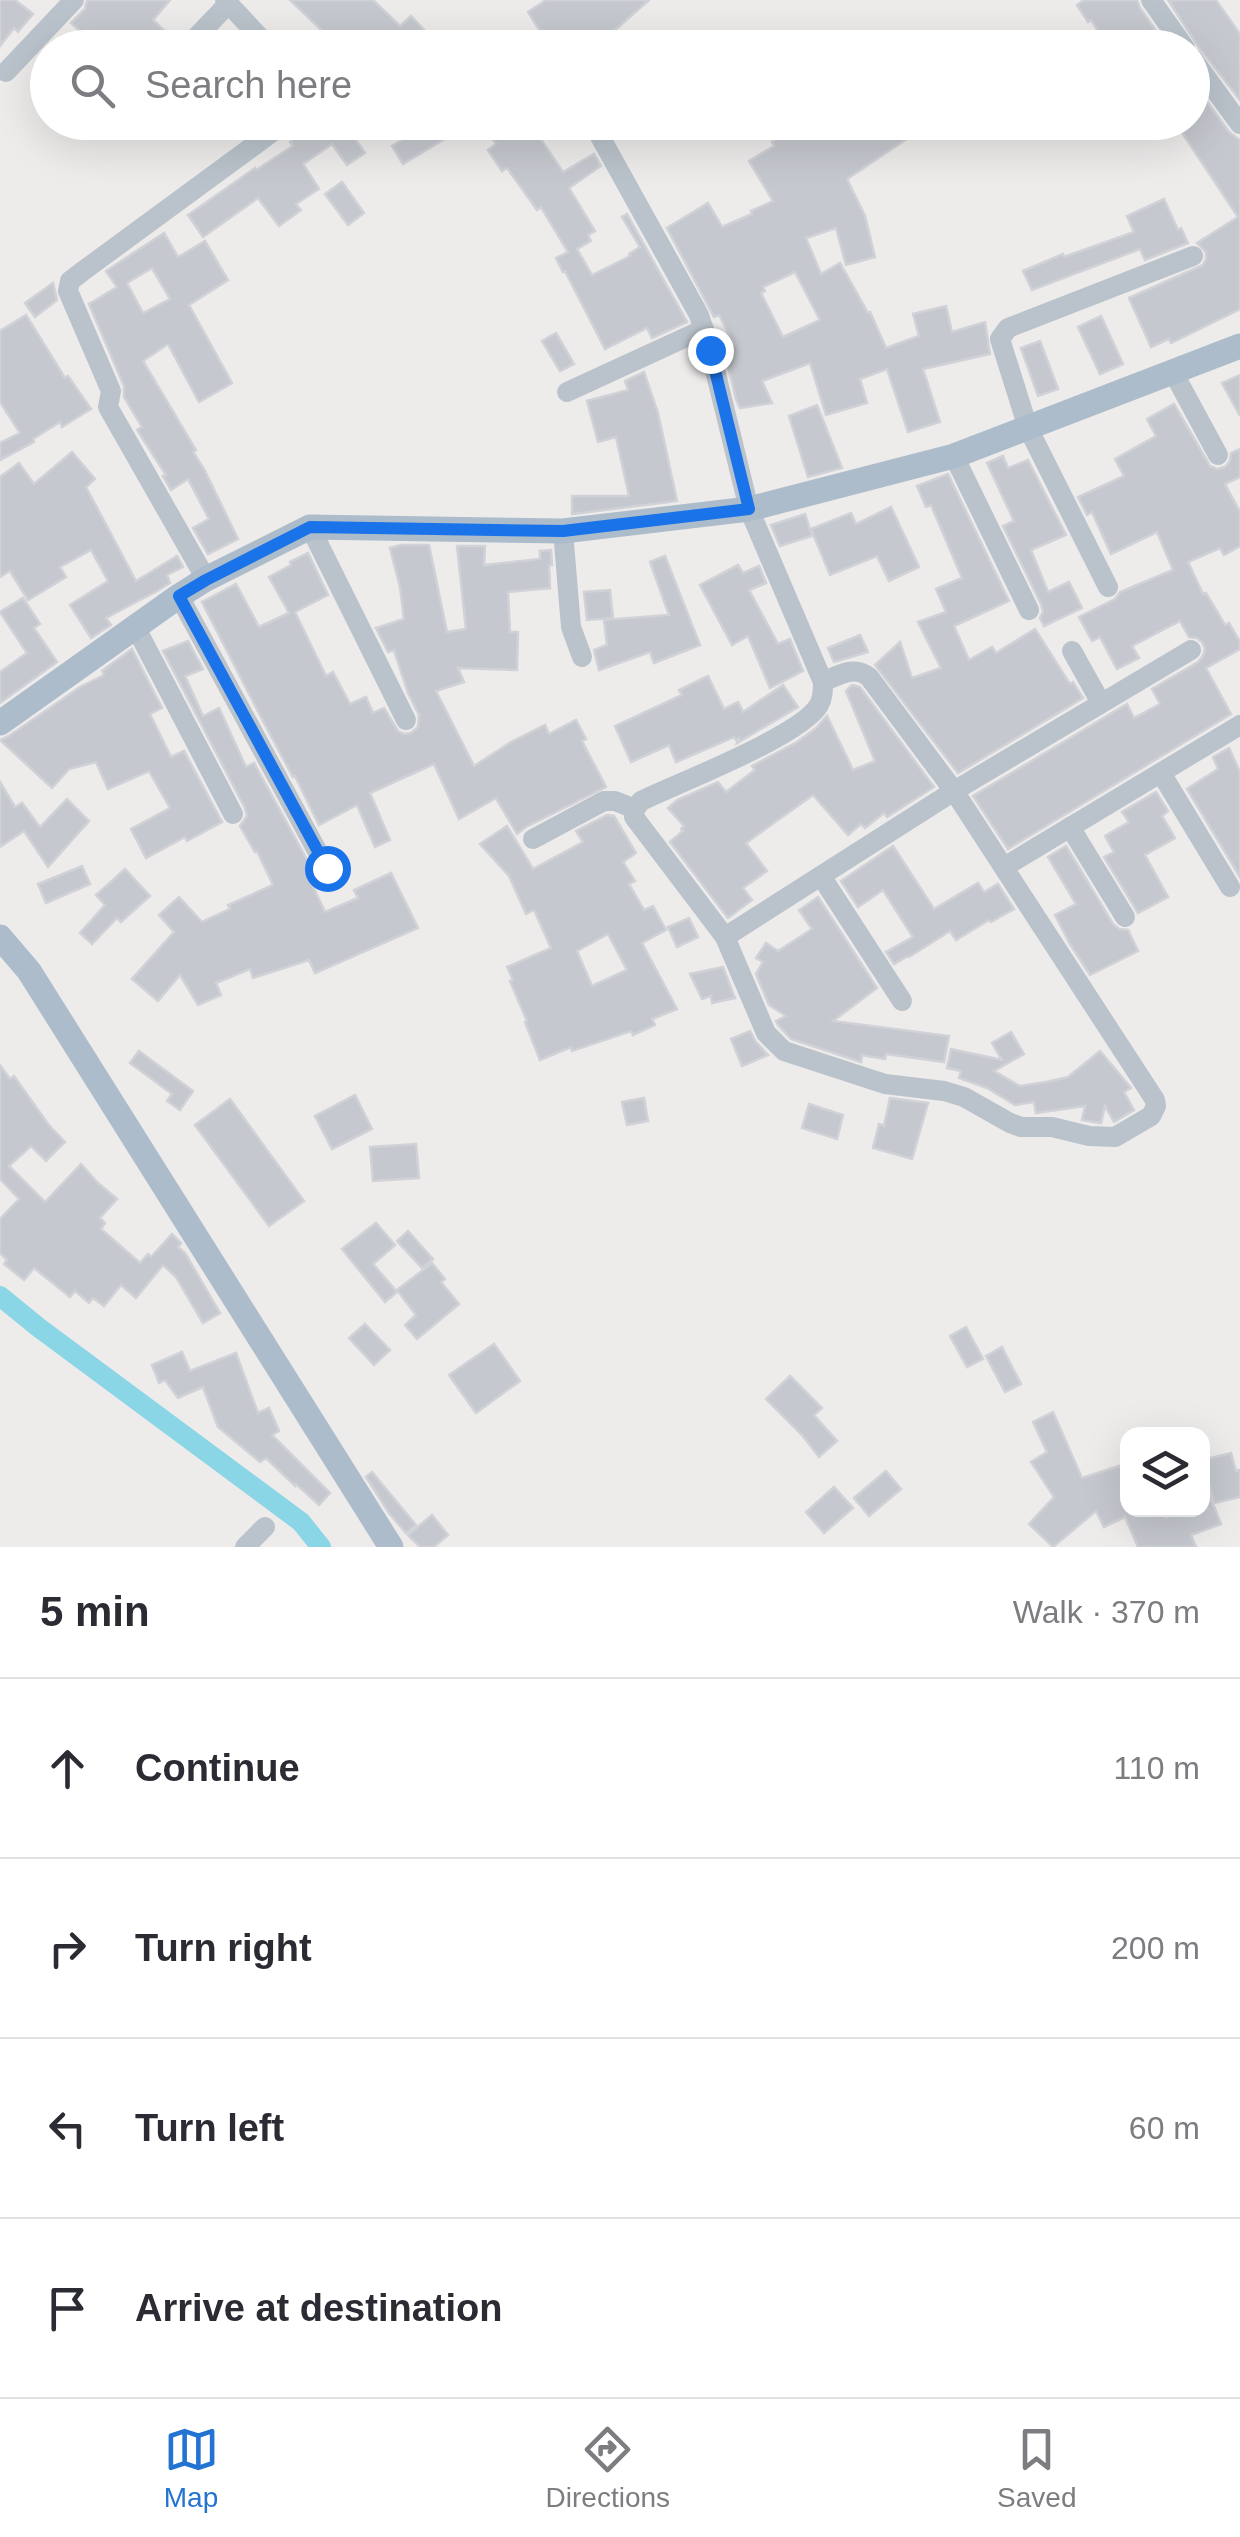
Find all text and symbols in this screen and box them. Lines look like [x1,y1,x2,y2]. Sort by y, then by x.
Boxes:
search box [30,30,1210,140]
icon: search [65,58,120,113]
text: Search here [145,64,352,106]
route end [688,328,734,374]
route start [305,846,351,892]
map controls [1120,1427,1210,1517]
button: layers [1120,1427,1210,1517]
text: 5 min [40,1588,150,1635]
text: Walk · 370 m [1013,1594,1200,1630]
icon: ahead [40,1741,95,1796]
text: Continue [135,1747,300,1789]
text: 110 m [1113,1750,1200,1786]
icon: right [40,1921,95,1976]
text: Turn right [135,1927,312,1969]
text: 200 m [1111,1930,1200,1966]
icon: left [40,2101,95,2156]
text: Turn left [135,2107,284,2149]
text: 60 m [1129,2110,1200,2146]
icon: arrive [40,2281,95,2336]
text: Arrive at destination [135,2287,502,2329]
tab: Map [164,2422,219,2514]
tab: Directions [546,2422,670,2514]
tab: Saved [997,2422,1076,2514]

